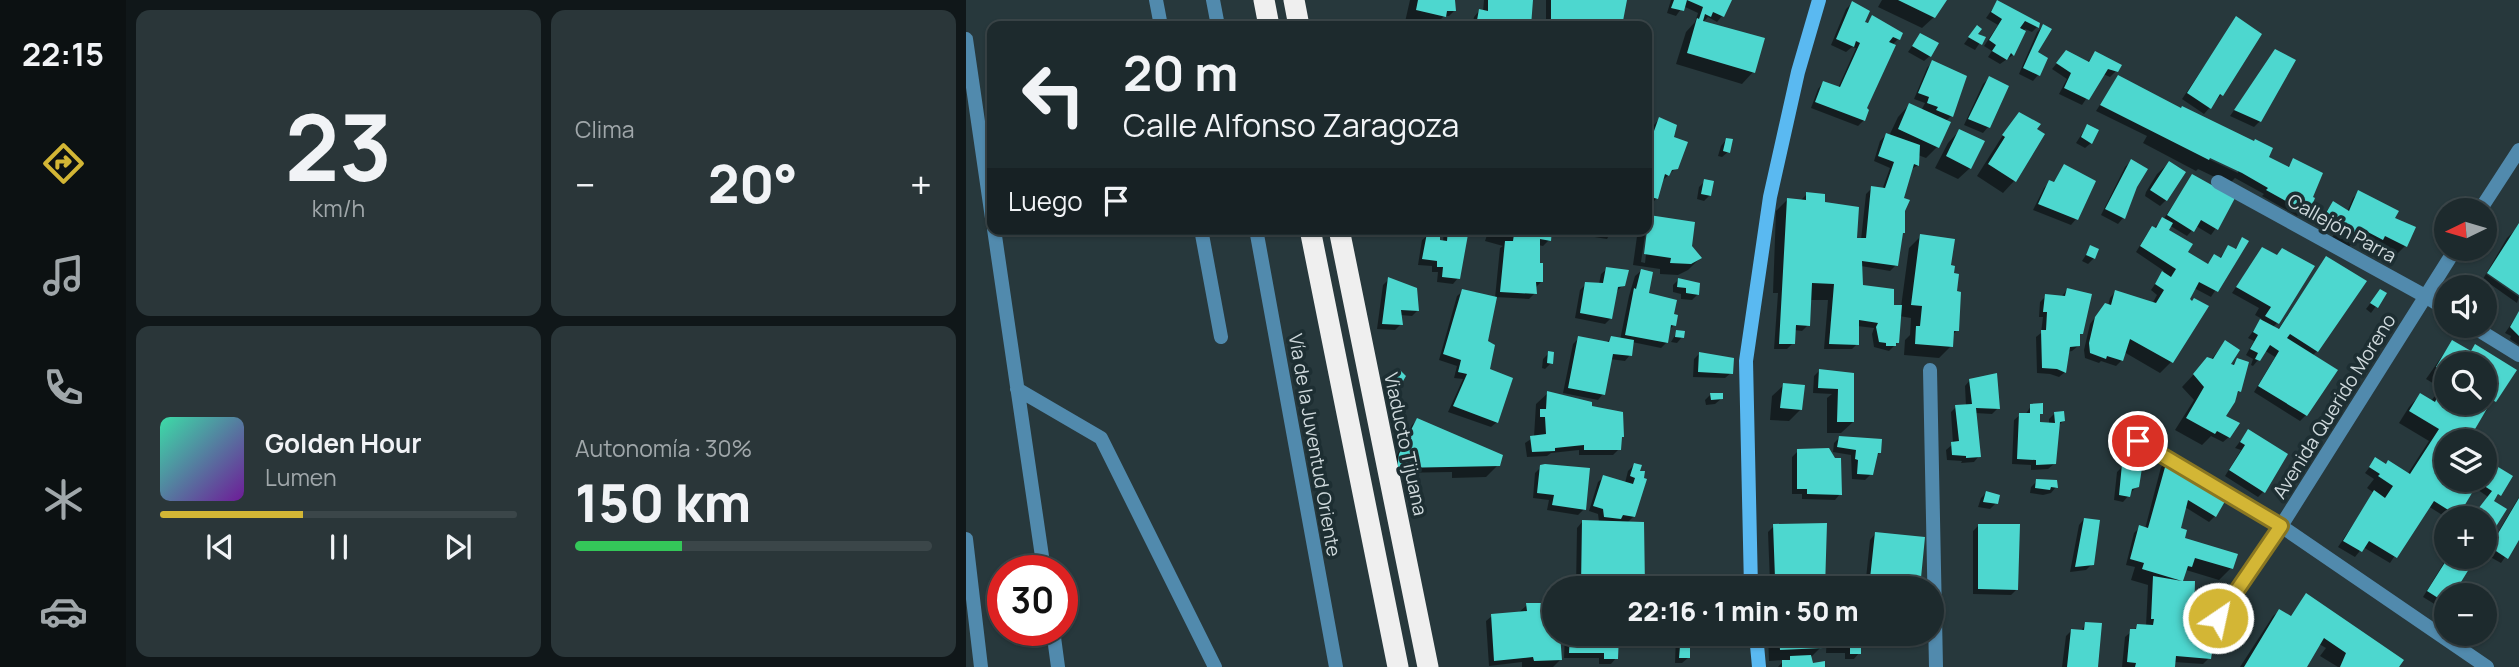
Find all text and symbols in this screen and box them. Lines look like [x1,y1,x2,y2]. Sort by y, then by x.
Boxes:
text: 22:15 [22,32,104,76]
text: 20 m [1123,39,1238,106]
icon: left [1008,49,1099,140]
text: 23 [285,84,392,208]
text: Calle Alfonso Zaragoza [1123,103,1459,147]
text: Clima [575,113,634,145]
icon: directions [39,139,88,188]
text: 20° [708,148,798,219]
text: − [575,158,596,210]
text: + [910,158,932,210]
icon: arrive [1097,182,1135,220]
text: Luego [1008,183,1083,219]
street label: Callejón Parra [2283,187,2401,269]
text: km/h [312,192,365,224]
north arrow [2434,198,2497,261]
map controls [2434,198,2497,646]
icon: music [39,251,88,300]
button: sound [2434,275,2497,338]
street label: Avenida Querido Moreno [2266,309,2402,503]
street label: Vía de la Juventud Oriente [1283,332,1347,558]
button: search [2434,352,2497,415]
icon: phone [39,363,88,412]
street label: Viaducto Tijuana [1378,370,1434,518]
pin [2108,411,2168,471]
icon: arrive [2119,422,2157,460]
text: Golden Hour [265,425,422,461]
button: layers [2434,429,2497,492]
text: Autonomía · 30% [575,432,752,464]
text: Lumen [265,461,337,493]
text: 150 km [575,467,751,538]
icon: climate [39,475,88,524]
button: + [2434,506,2497,569]
icon: previous [201,528,239,566]
icon: pause [320,528,358,566]
icon: next [439,528,477,566]
speed limit sign: 30 [987,555,1078,646]
position arrow [2181,581,2255,655]
button: − [2434,583,2497,646]
icon: car [39,587,88,636]
text: 22:16 · 1 min · 50 m [1628,593,1858,629]

